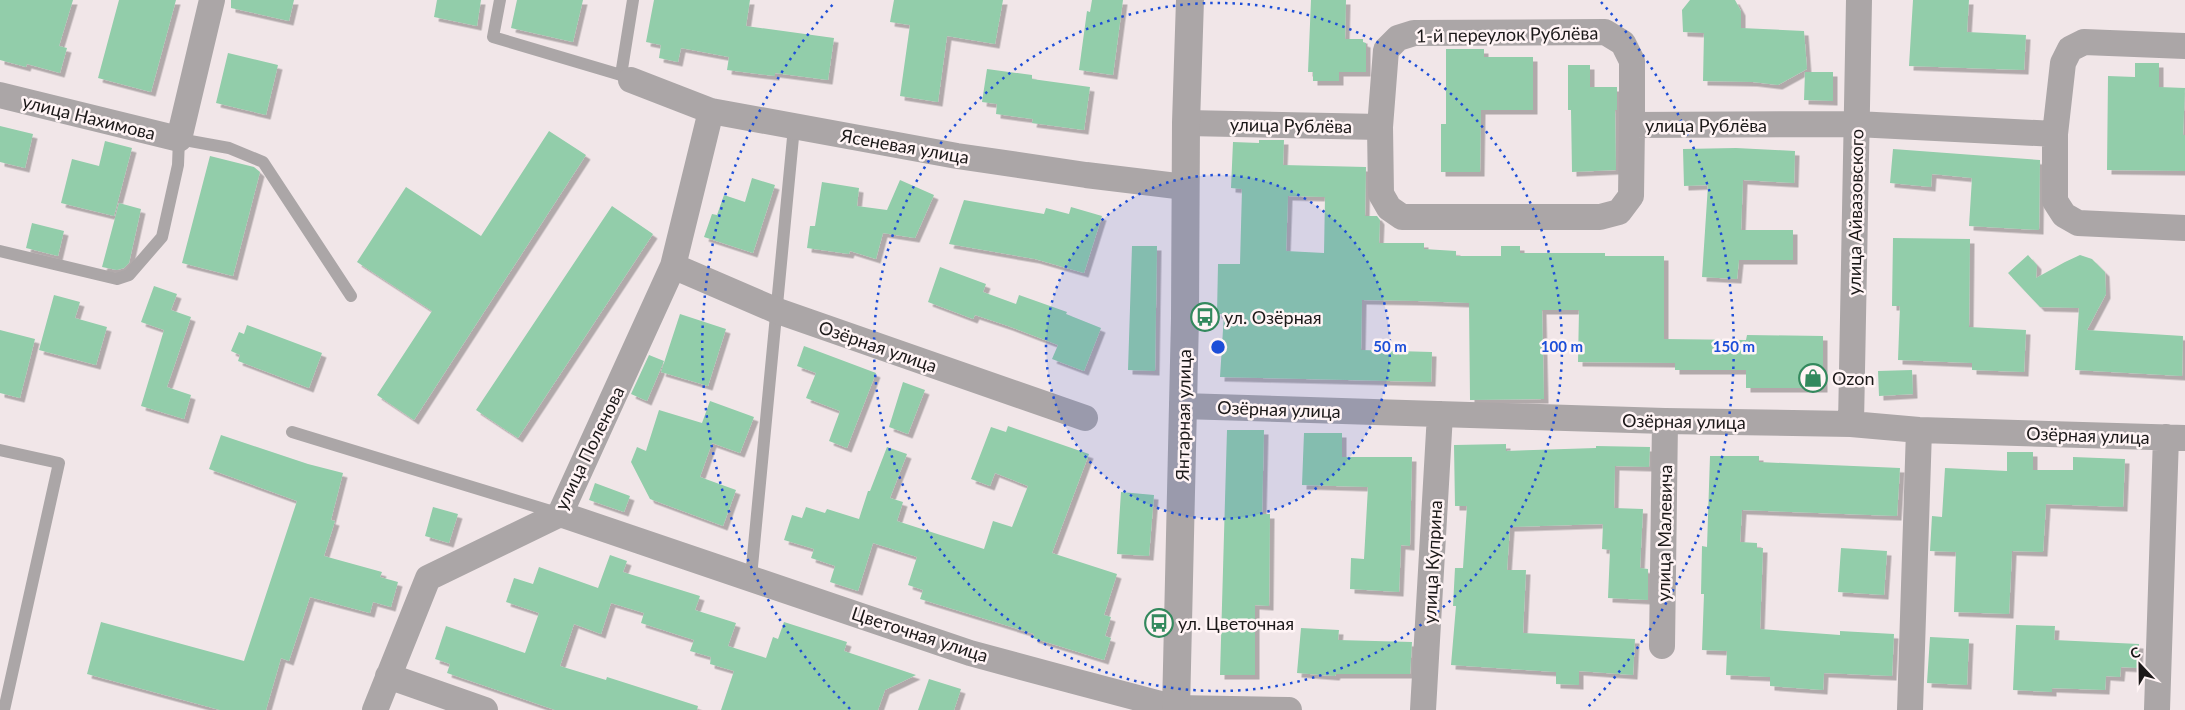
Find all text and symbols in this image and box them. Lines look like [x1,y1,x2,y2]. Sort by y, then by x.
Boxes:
street label: 1-й переулок Рублёва [1416,21,1598,47]
street label: улица Нахимова [20,90,158,144]
street label: улица Рублёва [1230,113,1352,137]
street label: улица Рублёва [1645,114,1767,136]
street label: Ясеневая улица [838,124,971,168]
street label: улица Айвазовского [1843,129,1867,295]
bus stop icon: ул. Озёрная [1190,302,1220,332]
place label: ул. Озёрная [1224,306,1322,328]
street label: Озёрная улица [816,315,940,377]
text: 50 m [1373,337,1407,355]
text: 100 m [1541,337,1583,355]
text: 150 m [1713,337,1755,355]
centre of rings [1209,338,1227,356]
street label: Янтарная улица [1171,349,1195,482]
shop icon: Ozon [1798,363,1828,393]
place label: Ozon [1832,367,1874,389]
street label: улица Поленова [550,383,628,513]
street label: Озёрная улица [1217,396,1341,422]
street label: Озёрная улица [1622,409,1746,433]
street label: Озёрная улица [2026,422,2150,448]
street label: улица Малевича [1652,464,1676,602]
street label: улица Куприна [1418,500,1446,624]
street label: Цветочная улица [849,602,991,666]
bus stop icon: ул. Цветочная [1144,608,1174,638]
place label: ул. Цветочная [1178,612,1294,634]
north arrow [2115,640,2165,690]
text: С [2127,643,2143,662]

